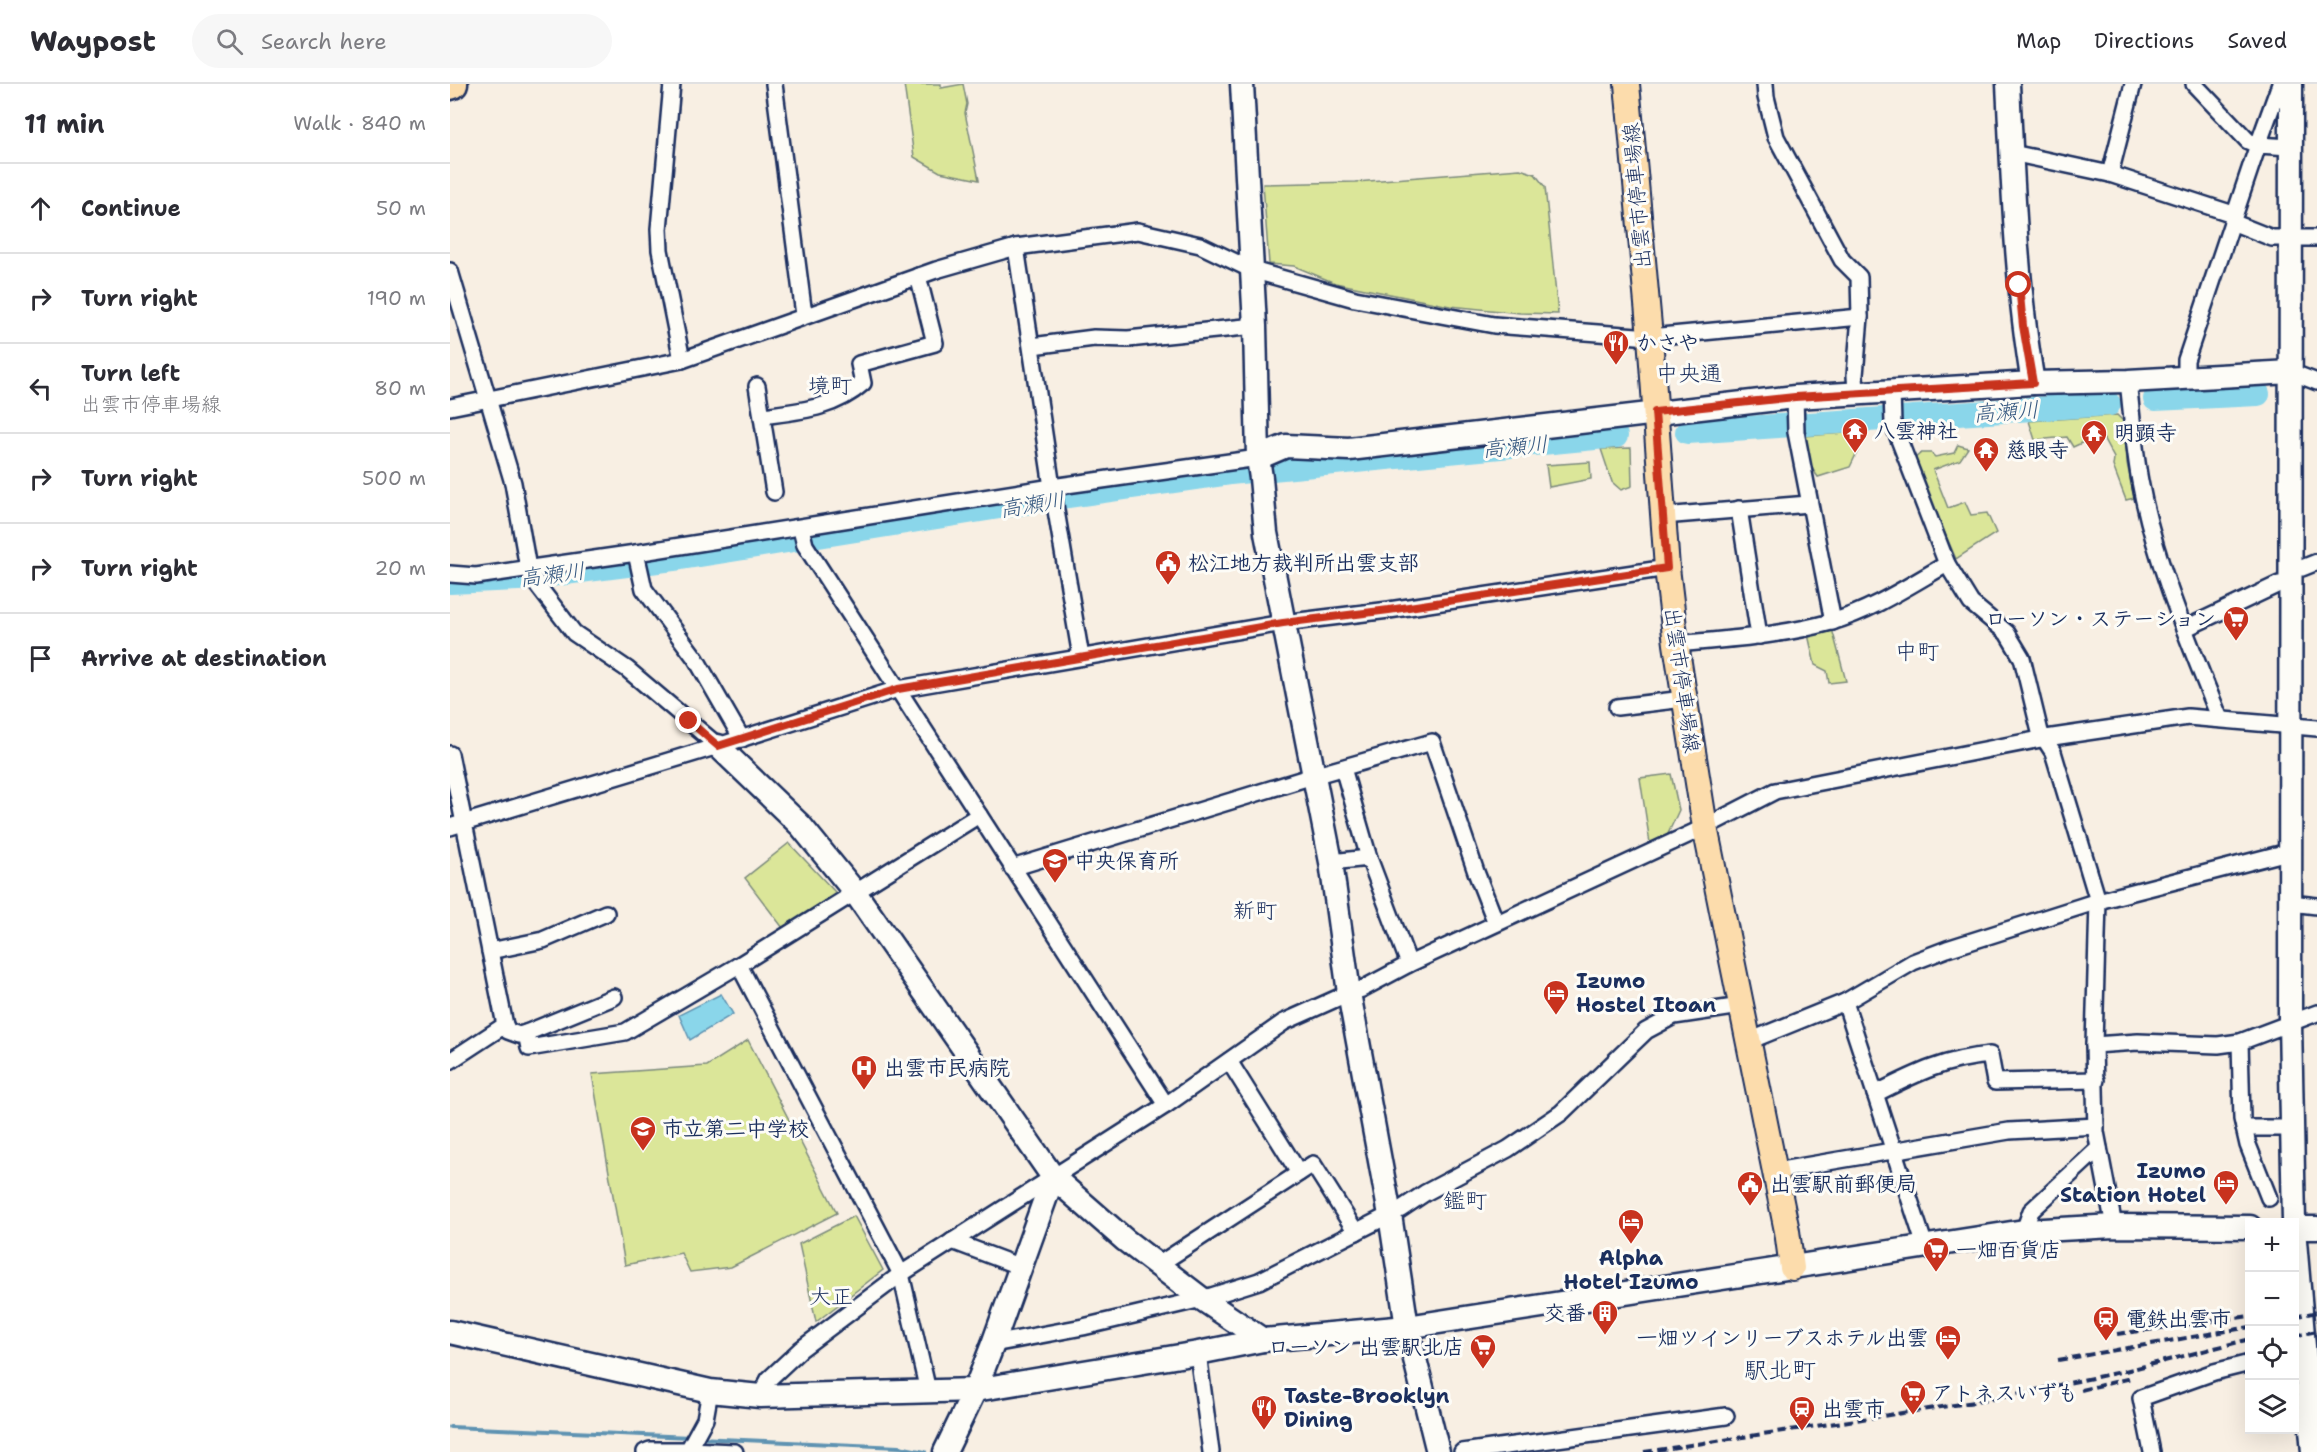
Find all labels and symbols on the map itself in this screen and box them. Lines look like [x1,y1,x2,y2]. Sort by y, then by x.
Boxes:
street label: 出雲市停車場線 [1617,122,1657,270]
route start [2005,271,2031,297]
restaurant icon: かさや [1601,328,1631,366]
place label: かさや [1636,329,1699,357]
district label: 中央通 [1656,359,1722,388]
district label: 境町 [808,371,852,400]
water label: 高瀬川 [1972,395,2040,428]
temple icon: 八雲神社 [1840,416,1870,454]
place label: 八雲神社 [1874,417,1958,445]
temple icon: 明顕寺 [2079,418,2109,456]
place label: 明顕寺 [2114,419,2177,447]
water label: 高瀬川 [1481,429,1549,464]
temple icon: 慈眼寺 [1971,435,2001,473]
place label: 慈眼寺 [2006,436,2069,464]
water label: 高瀬川 [997,485,1067,524]
public building icon: 松江地方裁判所出雲支部 [1153,548,1183,586]
place label: 松江地方裁判所出雲支部 [1188,549,1419,577]
water label: 高瀬川 [518,556,587,593]
supermarket icon: ローソン・ステーション [2221,604,2251,642]
street label: 出雲市停車場線 [1658,605,1706,755]
place label: ローソン・ステーション [1985,605,2216,633]
district label: 中町 [1895,637,1939,666]
route end [675,707,701,733]
school or university icon: 中央保育所 [1040,846,1070,884]
place label: 中央保育所 [1074,847,1179,875]
district label: 新町 [1233,896,1277,925]
place label: Izumo Hostel Itoan [1576,967,1716,1019]
hotel icon: Izumo Hostel Itoan [1541,978,1571,1016]
hospital icon: 出雲市民病院 [849,1053,879,1091]
place label: 出雲市民病院 [884,1054,1010,1082]
school or university icon: 市立第二中学校 [628,1114,658,1152]
place label: 市立第二中学校 [662,1115,809,1143]
place label: Izumo Station Hotel [2060,1157,2206,1209]
hotel icon: Izumo Station Hotel [2211,1168,2241,1206]
public building icon: 出雲駅前郵便局 [1735,1169,1765,1207]
place label: 出雲駅前郵便局 [1770,1170,1917,1198]
district label: 鑑町 [1443,1186,1487,1215]
hotel icon: Alpha Hotel Izumo [1616,1207,1646,1245]
supermarket icon: 一畑百貨店 [1921,1235,1951,1273]
place label: 一畑百貨店 [1956,1236,2061,1264]
place label: Alpha Hotel Izumo [1563,1244,1699,1296]
district label: 大正 [809,1282,853,1311]
building icon: 交番 [1590,1298,1620,1336]
place label: 交番 [1544,1299,1586,1327]
station icon: 電鉄出雲市 [2091,1304,2121,1342]
place label: 電鉄出雲市 [2126,1305,2231,1333]
hotel icon: 一畑ツインリーブスホテル出雲 [1933,1323,1963,1361]
place label: 一畑ツインリーブスホテル出雲 [1637,1324,1928,1352]
supermarket icon: ローソン 出雲駅北店 [1468,1332,1498,1370]
place label: ローソン 出雲駅北店 [1268,1333,1464,1361]
district label: 駅北町 [1744,1354,1816,1386]
supermarket icon: アトネスいずも [1898,1378,1928,1416]
place label: アトネスいずも [1932,1379,2079,1407]
place label: Taste-Brooklyn Dining [1284,1382,1450,1434]
restaurant icon: Taste-Brooklyn Dining [1249,1393,1279,1431]
station icon: 出雲市 [1787,1394,1817,1432]
place label: 出雲市 [1822,1395,1885,1423]

